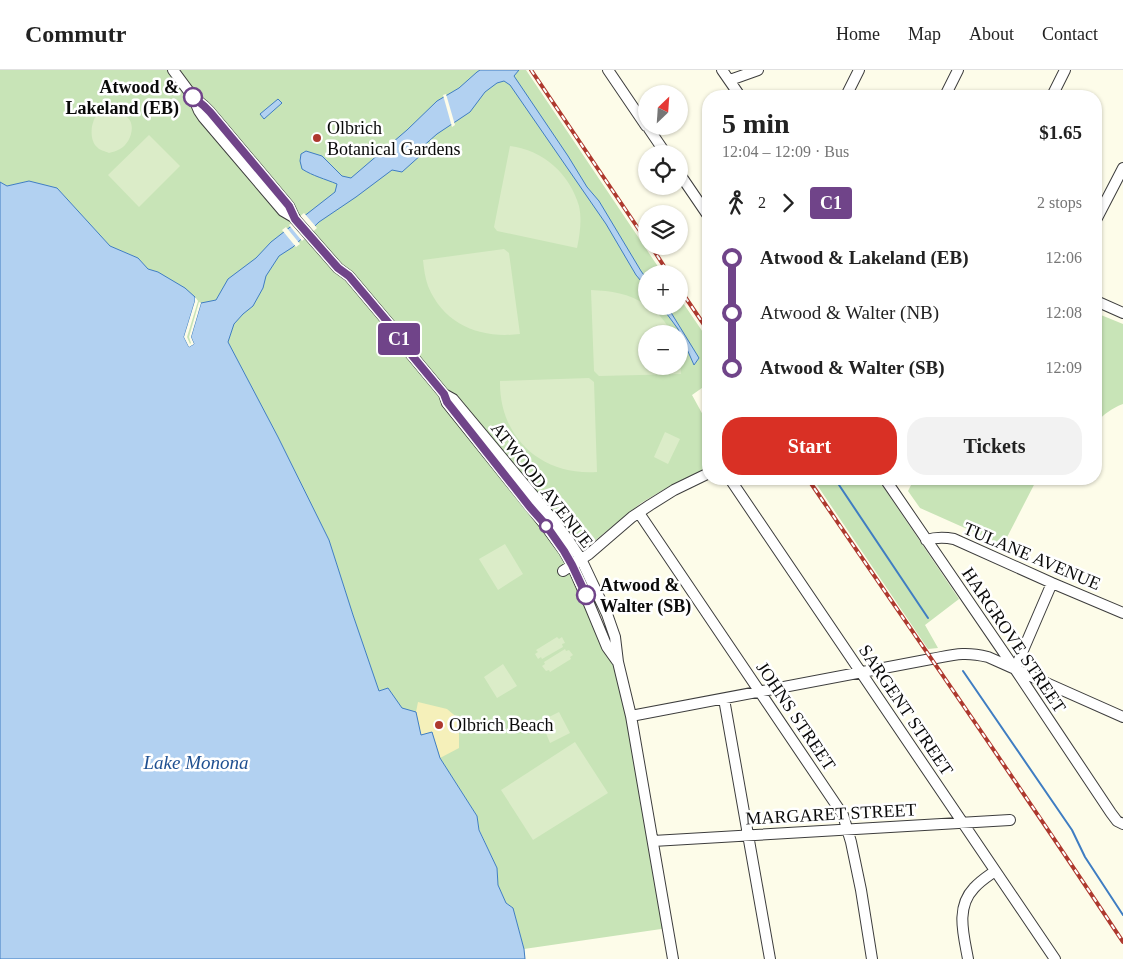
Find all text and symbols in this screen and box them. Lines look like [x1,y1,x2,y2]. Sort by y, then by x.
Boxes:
text: Commutr [25,21,126,47]
text: Home [836,24,880,44]
text: Map [908,24,941,44]
text: About [969,24,1014,44]
text: Contact [1042,24,1098,44]
place label: Atwood & Lakeland (EB) [65,77,179,119]
north arrow [638,85,688,135]
map controls [638,85,688,375]
marker: Atwood & Lakeland (EB) [183,87,203,107]
text: 5 min [722,108,790,139]
place label: Olbrich Botanical Gardens [327,118,460,159]
text: $1.65 [1039,122,1082,143]
marker: Olbrich Botanical Gardens [311,132,323,144]
text: 12:04 – 12:09 · Bus [722,143,849,160]
button: locate [638,145,688,195]
icon: walk [722,189,750,217]
icon: forward [774,189,802,217]
text: C1 [820,193,842,213]
text: 2 [758,194,766,211]
text: 2 stops [1037,194,1082,211]
button: layers [638,205,688,255]
text: Atwood & Lakeland (EB) [760,247,969,268]
text: 12:06 [1046,249,1082,266]
button: + [638,265,688,315]
text: Atwood & Walter (NB) [760,302,939,323]
text: 12:08 [1046,304,1082,321]
line badge: C1 [376,323,422,355]
button: − [638,325,688,375]
text: C1 [388,329,410,349]
text: Atwood & Walter (SB) [760,357,945,378]
text: 12:09 [1046,359,1082,376]
button: Start [722,417,897,475]
button: Tickets [907,417,1082,475]
street label: ATWOOD AVENUE [487,418,597,552]
street label: TULANE AVENUE [960,518,1104,594]
unlabelled marker [539,519,553,533]
street label: HARGROVE STREET [958,564,1070,716]
place label: Atwood & Walter (SB) [600,575,691,617]
marker: Atwood & Walter (SB) [576,585,596,605]
street label: SARGENT STREET [855,641,957,779]
street label: JOHNS STREET [752,658,840,774]
place label: Olbrich Beach [449,715,553,735]
marker: Olbrich Beach [433,719,445,731]
water label: Lake Monona [142,752,249,773]
street label: MARGARET STREET [745,800,917,828]

